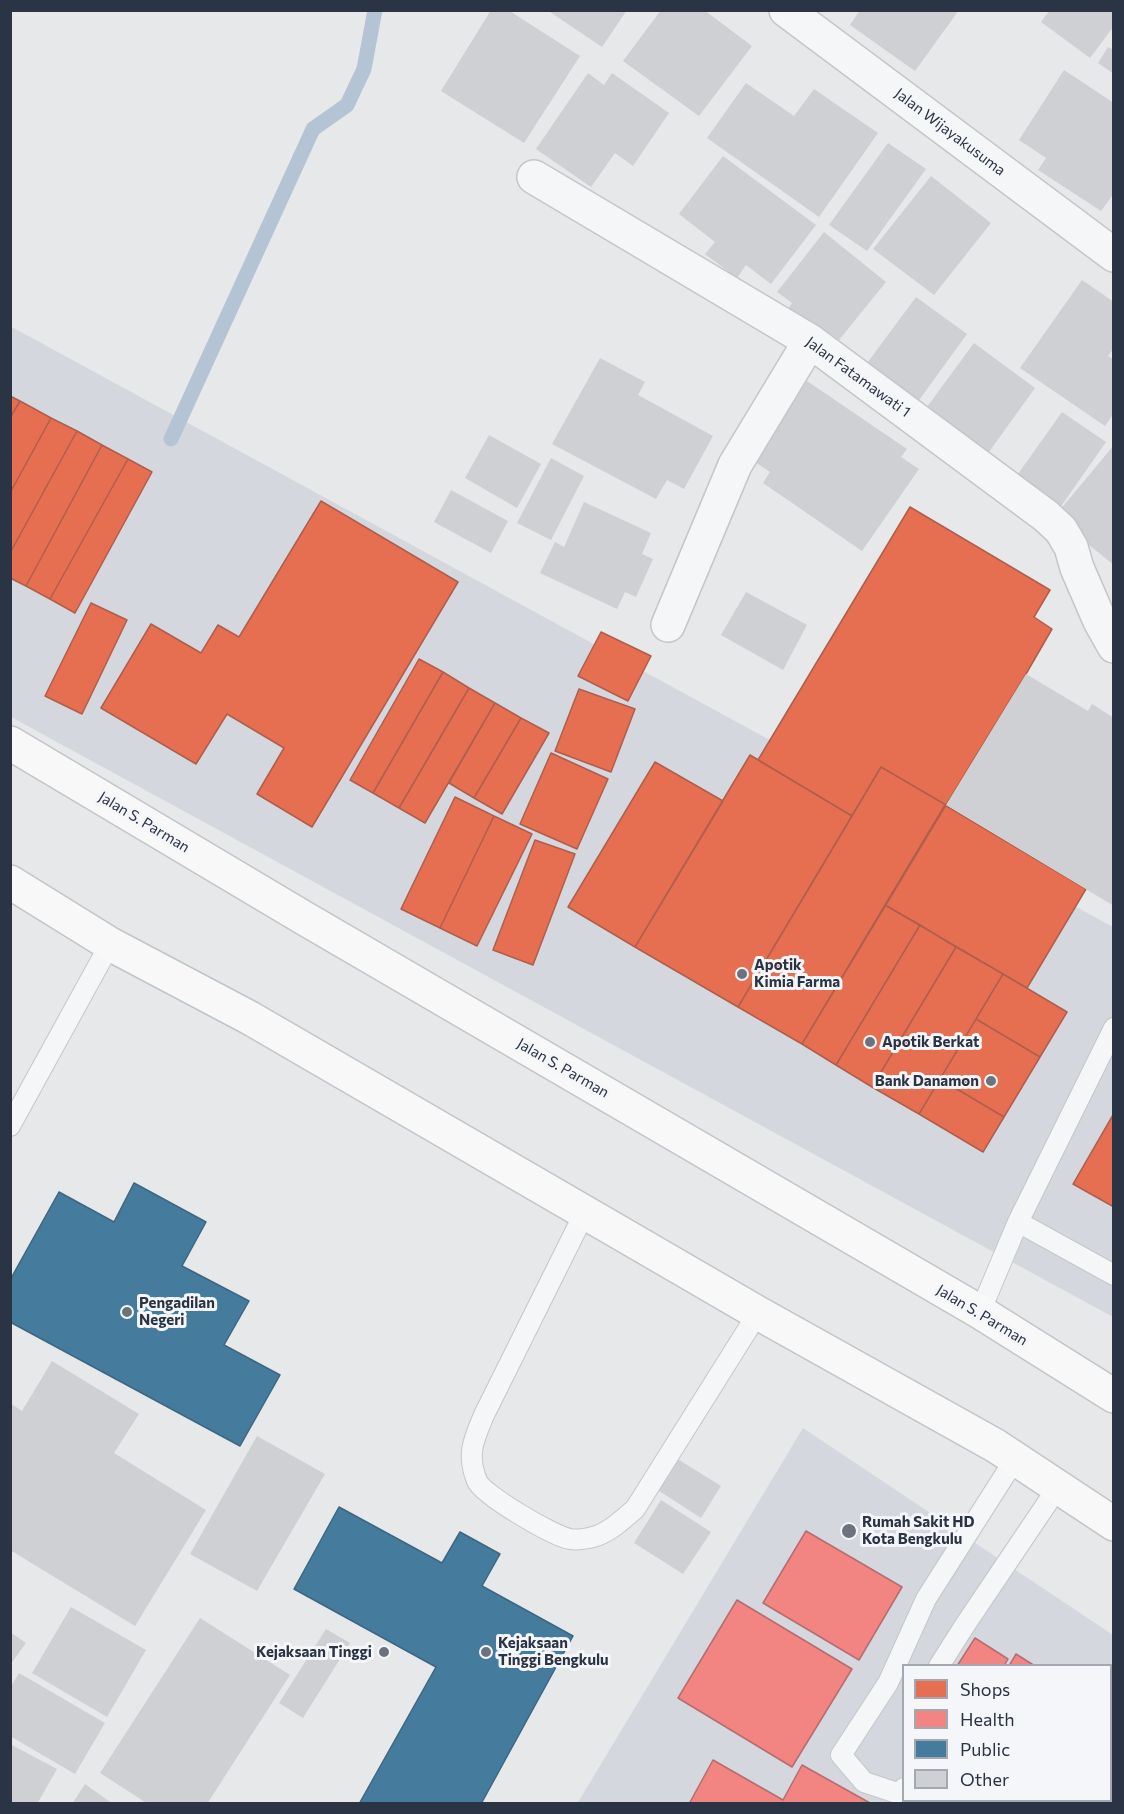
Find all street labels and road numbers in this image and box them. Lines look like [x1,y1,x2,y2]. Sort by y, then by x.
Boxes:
street label: Jalan Wijayakusuma [891,84,1009,180]
street label: Jalan Fatamawati 1 [802,333,914,421]
street label: Jalan S. Parman [95,788,193,856]
street label: Jalan S. Parman [514,1034,612,1102]
street label: Jalan S. Parman [933,1281,1031,1349]

